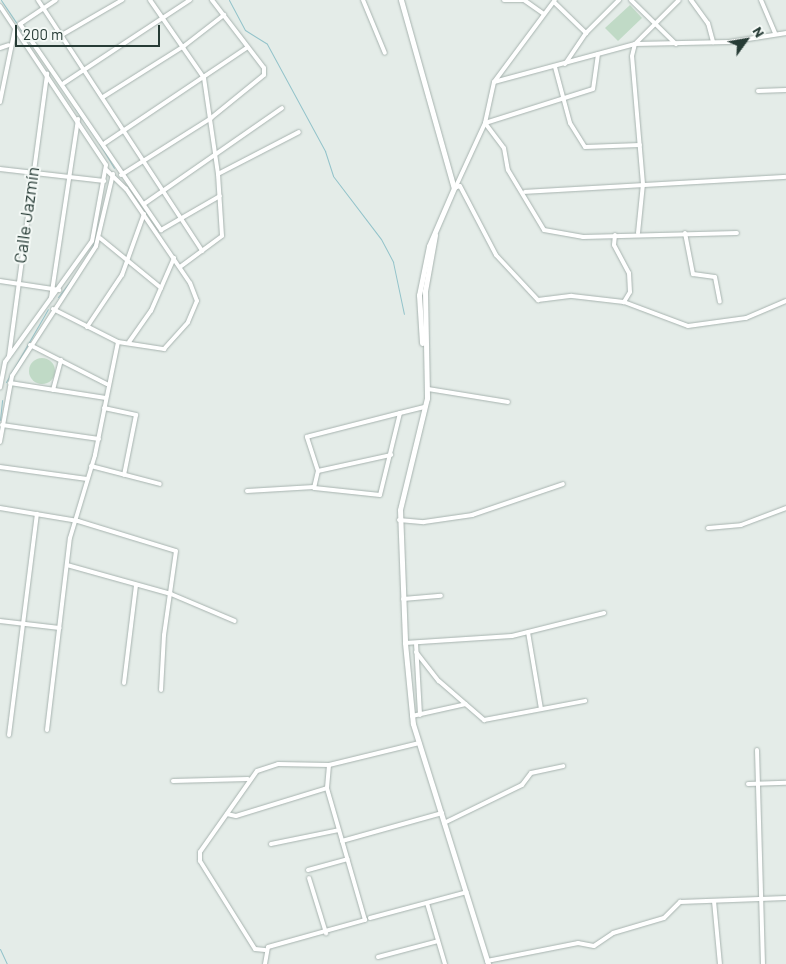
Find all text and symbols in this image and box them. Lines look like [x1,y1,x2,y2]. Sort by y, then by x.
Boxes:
scale bar [18,15,162,47]
north arrow [721,15,771,65]
text: N [749,23,769,40]
text: 200 m [23,25,63,43]
street label: Calle Jazmín [9,165,43,265]

